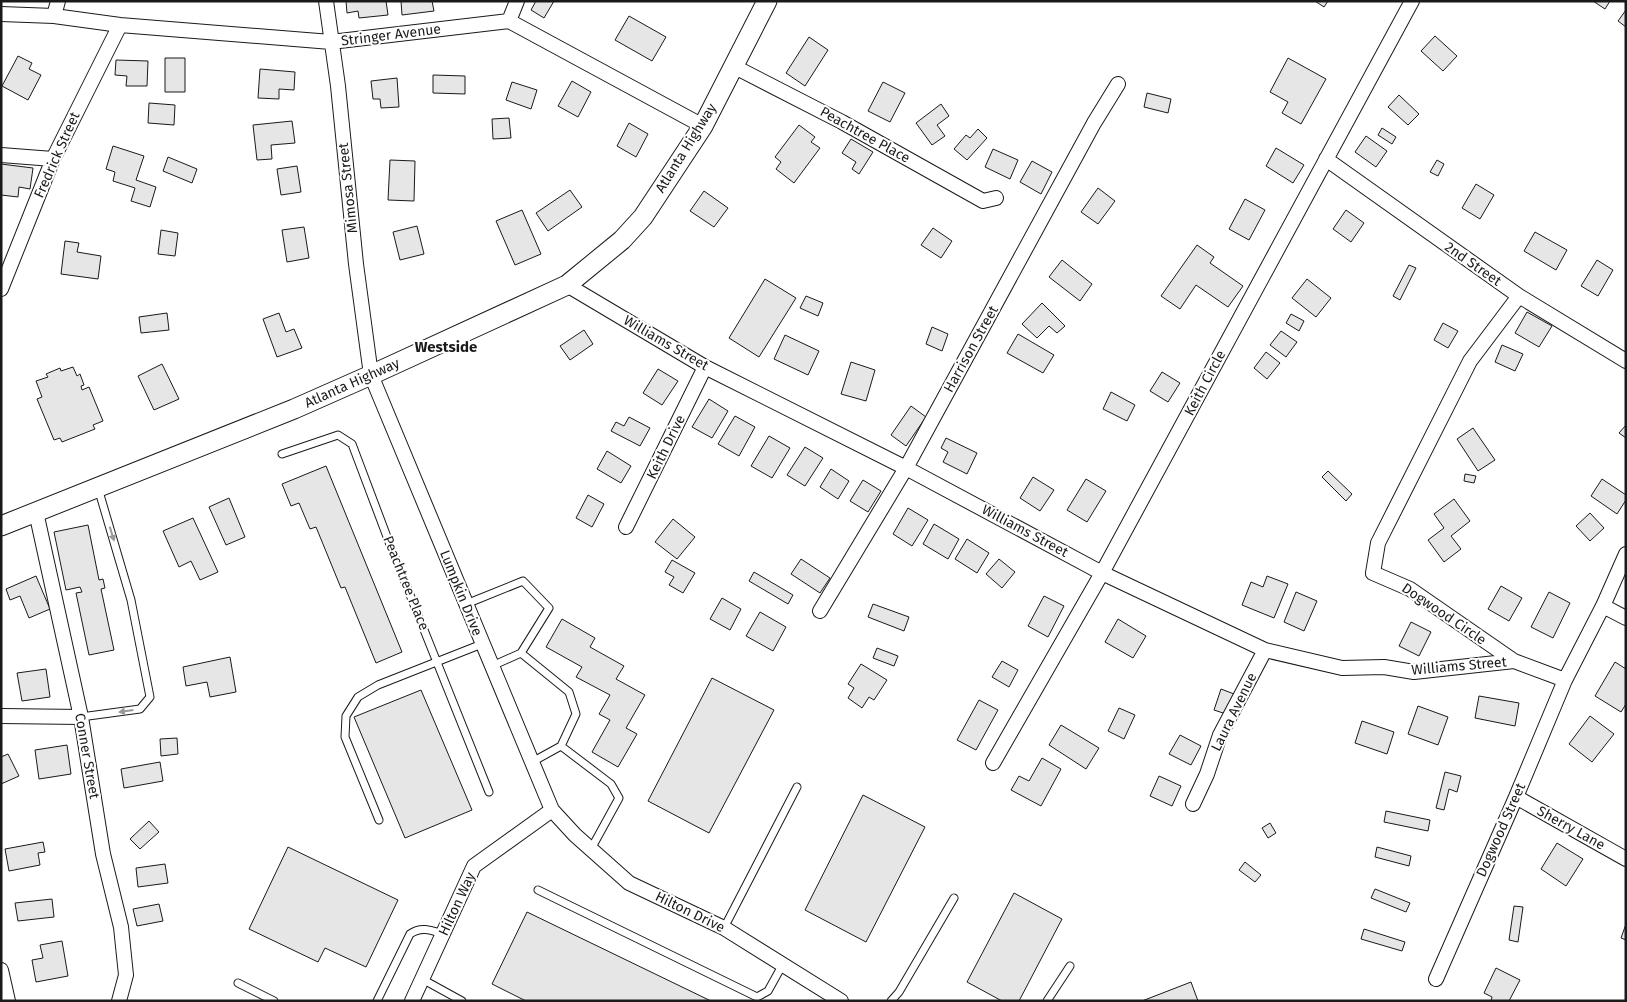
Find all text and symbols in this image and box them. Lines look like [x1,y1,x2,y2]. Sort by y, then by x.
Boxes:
street label: Stringer Avenue [340,20,442,50]
street label: Atlanta Highway [652,100,720,196]
street label: Peachtree Place [817,103,913,167]
street label: Fredrick Street [30,109,84,201]
street label: Mimosa Street [335,141,361,234]
street label: 2nd Street [1441,238,1505,290]
street label: Harrison Street [940,302,1002,395]
street label: Williams Street [620,312,712,375]
district label: Westside [415,338,477,356]
street label: Keith Circle [1181,347,1229,419]
street label: Atlanta Highway [302,354,402,412]
street label: Keith Drive [643,412,689,482]
street label: Williams Street [979,501,1072,561]
one-way arrow [108,527,116,542]
street label: Peachtree Place [379,533,433,633]
street label: Lumpkin Drive [436,548,486,638]
street label: Dogwood Circle [1399,580,1489,648]
street label: Williams Street [1411,653,1508,679]
street label: Laura Avenue [1208,670,1260,754]
one-way arrow [118,708,134,716]
street label: Conner Street [71,712,103,801]
street label: Dogwood Street [1473,780,1530,880]
street label: Sherry Lane [1534,802,1608,854]
street label: Hilton Way [435,870,479,938]
street label: Hilton Drive [652,888,728,936]

